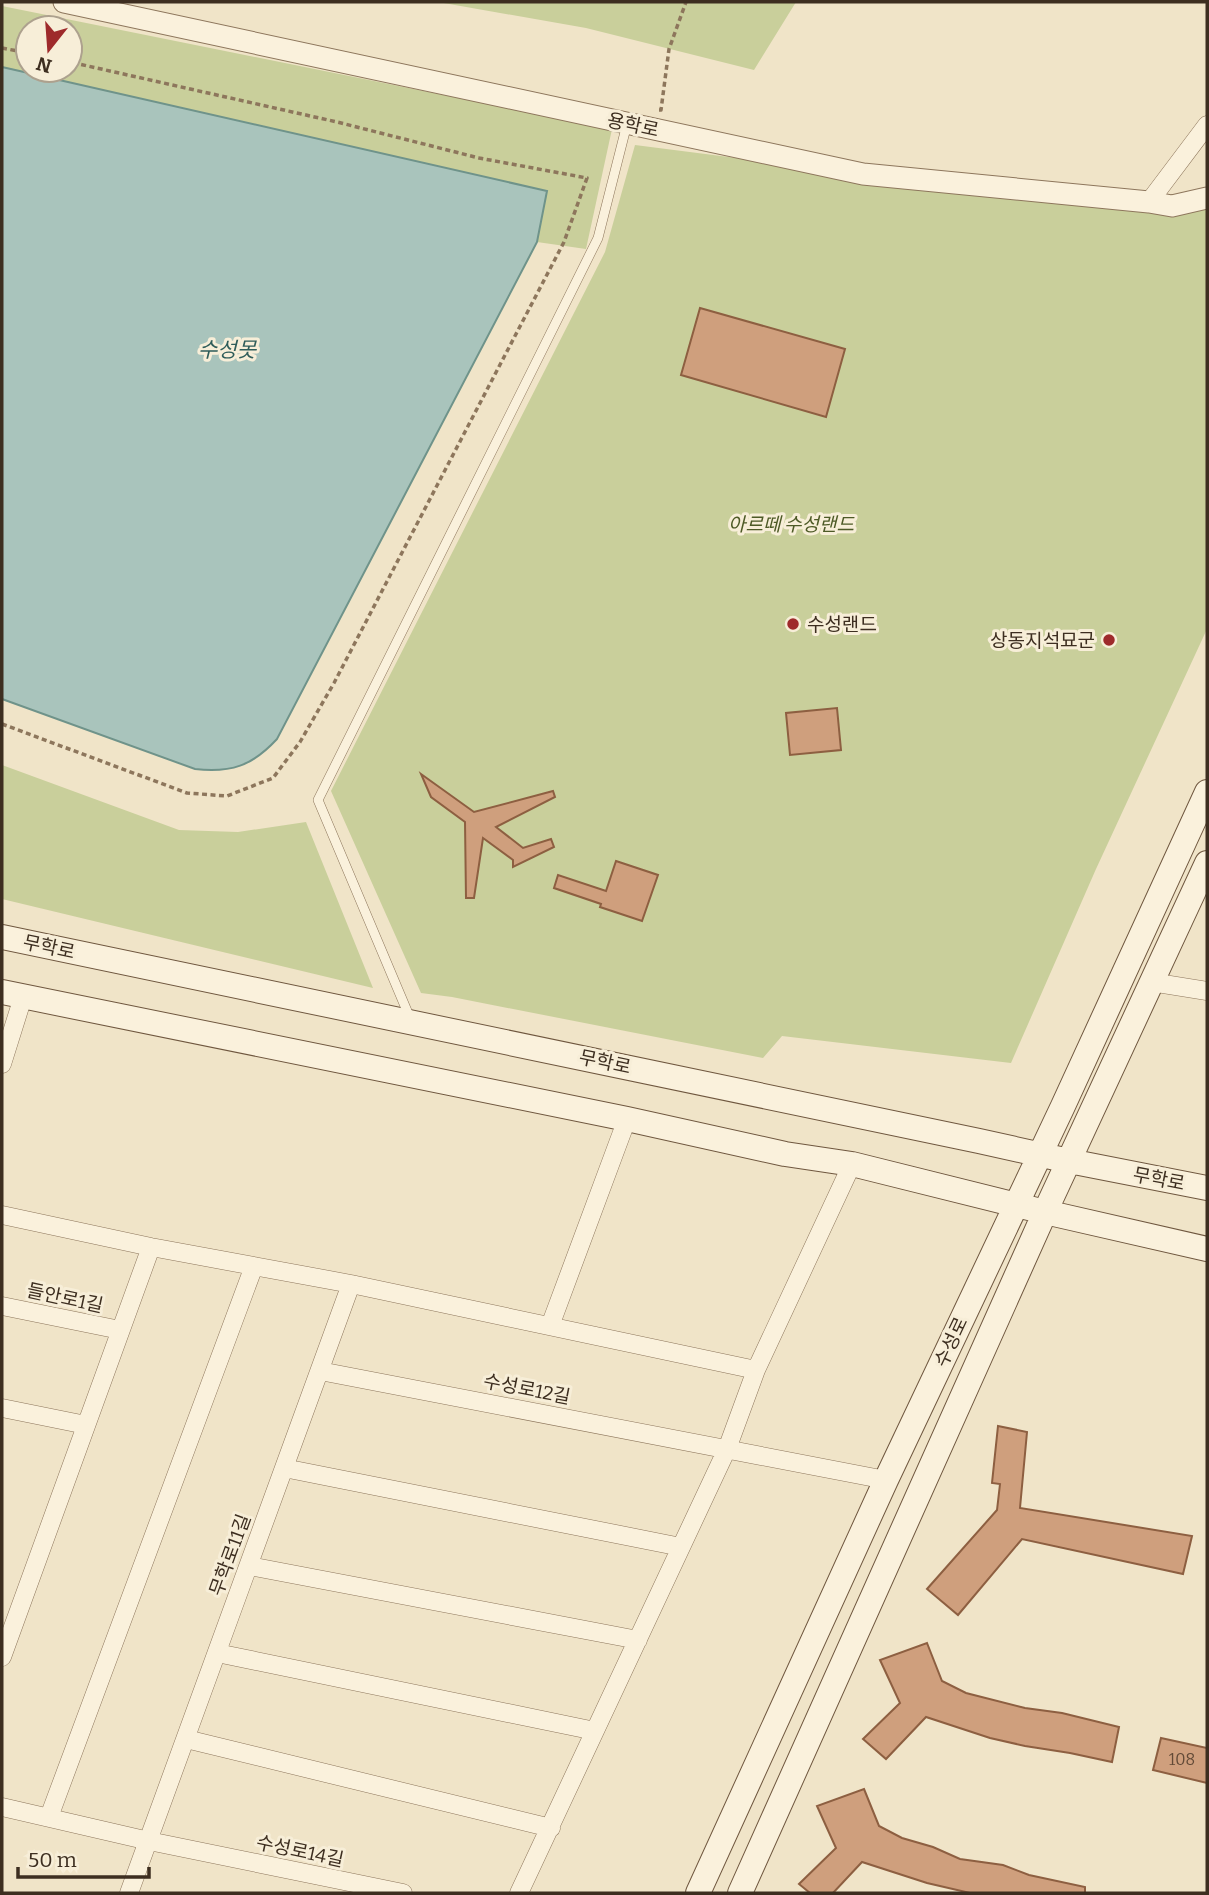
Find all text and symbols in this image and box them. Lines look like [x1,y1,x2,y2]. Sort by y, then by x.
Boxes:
north arrow [14,14,84,84]
text: N [33,52,55,78]
street label: 용학로 [605,108,661,142]
water label: 수성못 [198,337,258,363]
park label: 아르떼 수성랜드 [728,513,856,536]
place label: 수성랜드 [807,613,877,636]
marker: 수성랜드 [785,616,801,632]
place label: 상동지석묘군 [990,629,1095,652]
marker: 상동지석묘군 [1101,632,1117,648]
street label: 무학로 [21,930,77,964]
street label: 무학로 [577,1045,633,1079]
street label: 무학로 [1131,1163,1187,1195]
street label: 들안로1길 [25,1279,105,1317]
street label: 수성로 [929,1313,973,1371]
street label: 수성로12길 [482,1369,572,1409]
street label: 무학로11길 [205,1511,255,1599]
house number: 108 [1169,1750,1195,1769]
street label: 수성로14길 [254,1831,346,1871]
scale bar [18,1836,149,1880]
text: 50 m [28,1847,77,1873]

